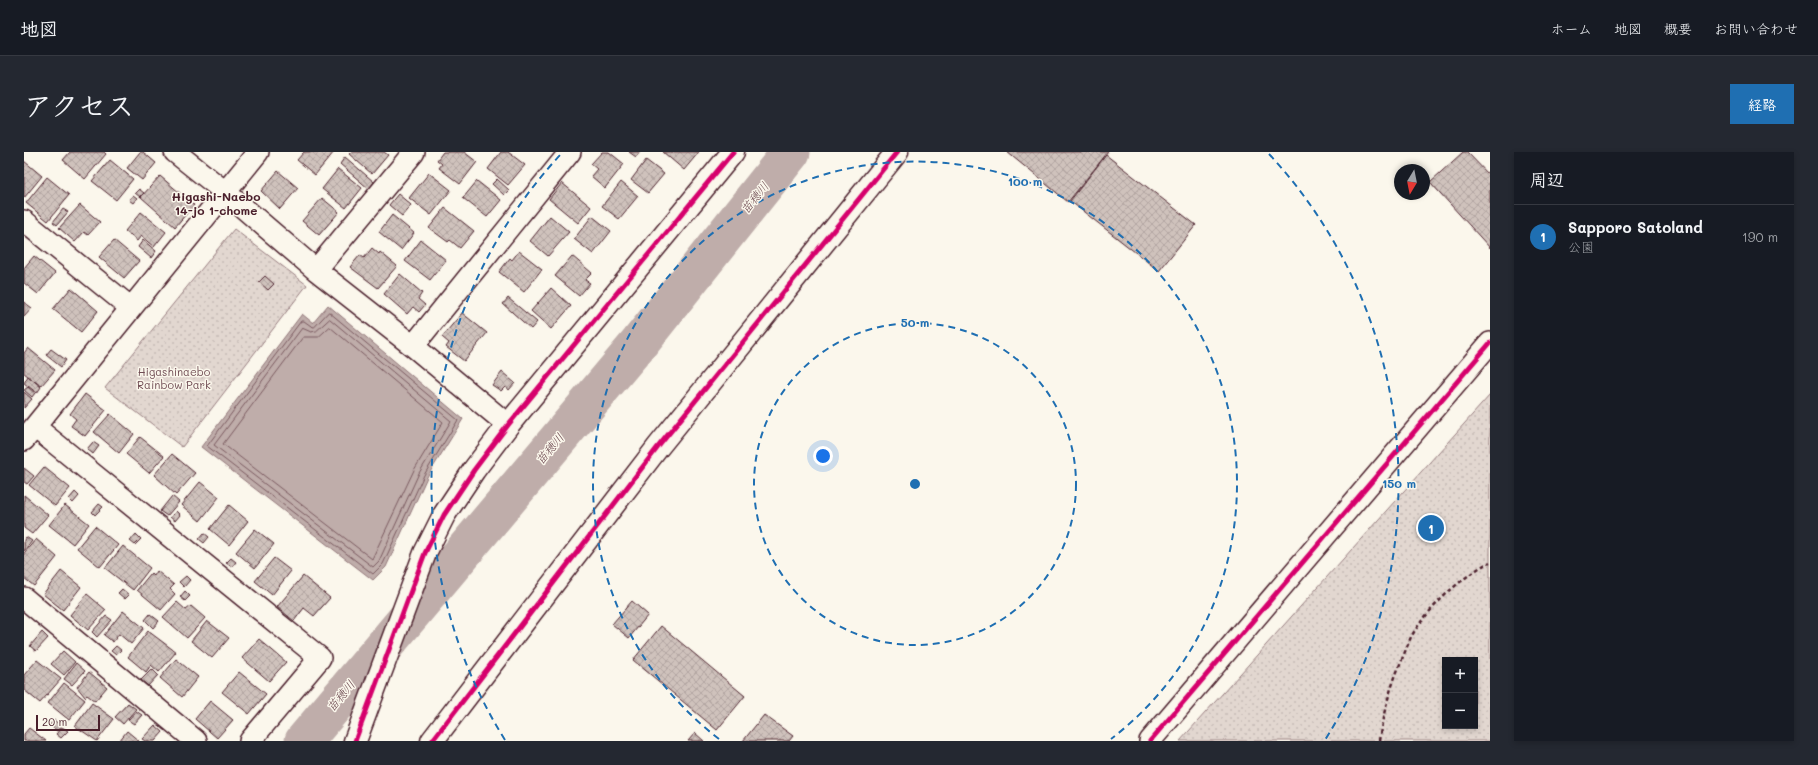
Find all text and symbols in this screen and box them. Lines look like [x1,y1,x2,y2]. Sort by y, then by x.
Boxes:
text: 地図 [20,16,58,41]
text: ホーム [1551,19,1592,38]
text: 地図 [1614,19,1642,38]
text: 概要 [1664,19,1692,38]
text: お問い合わせ [1714,19,1798,38]
button: 経路 [1730,84,1794,124]
text: アクセス [24,87,134,123]
north arrow [1394,164,1430,200]
text: 周辺 [1530,168,1564,190]
text: 100 m [1008,173,1042,189]
water label: 苗穂川 [737,178,772,216]
district label: Higashi-Naebo 14-jo 1-chome [172,188,260,218]
text: Sapporo Satoland [1568,217,1703,237]
text: 1 [1540,228,1546,245]
text: 190 m [1742,228,1778,245]
text: 公園 [1568,238,1594,255]
text: 50 m [901,314,929,330]
park label: Higashinaebo Rainbow Park [137,364,211,392]
water label: 苗穂川 [532,429,567,467]
your location [813,446,833,466]
text: 150 m [1382,475,1416,491]
centre of rings [908,477,922,491]
pin: 1 [1418,513,1444,543]
map controls [1442,657,1478,729]
button: + [1442,657,1478,693]
water label: 苗穂川 [323,676,358,714]
button: − [1442,693,1478,729]
scale bar [36,713,100,732]
text: 20 m [42,714,67,729]

